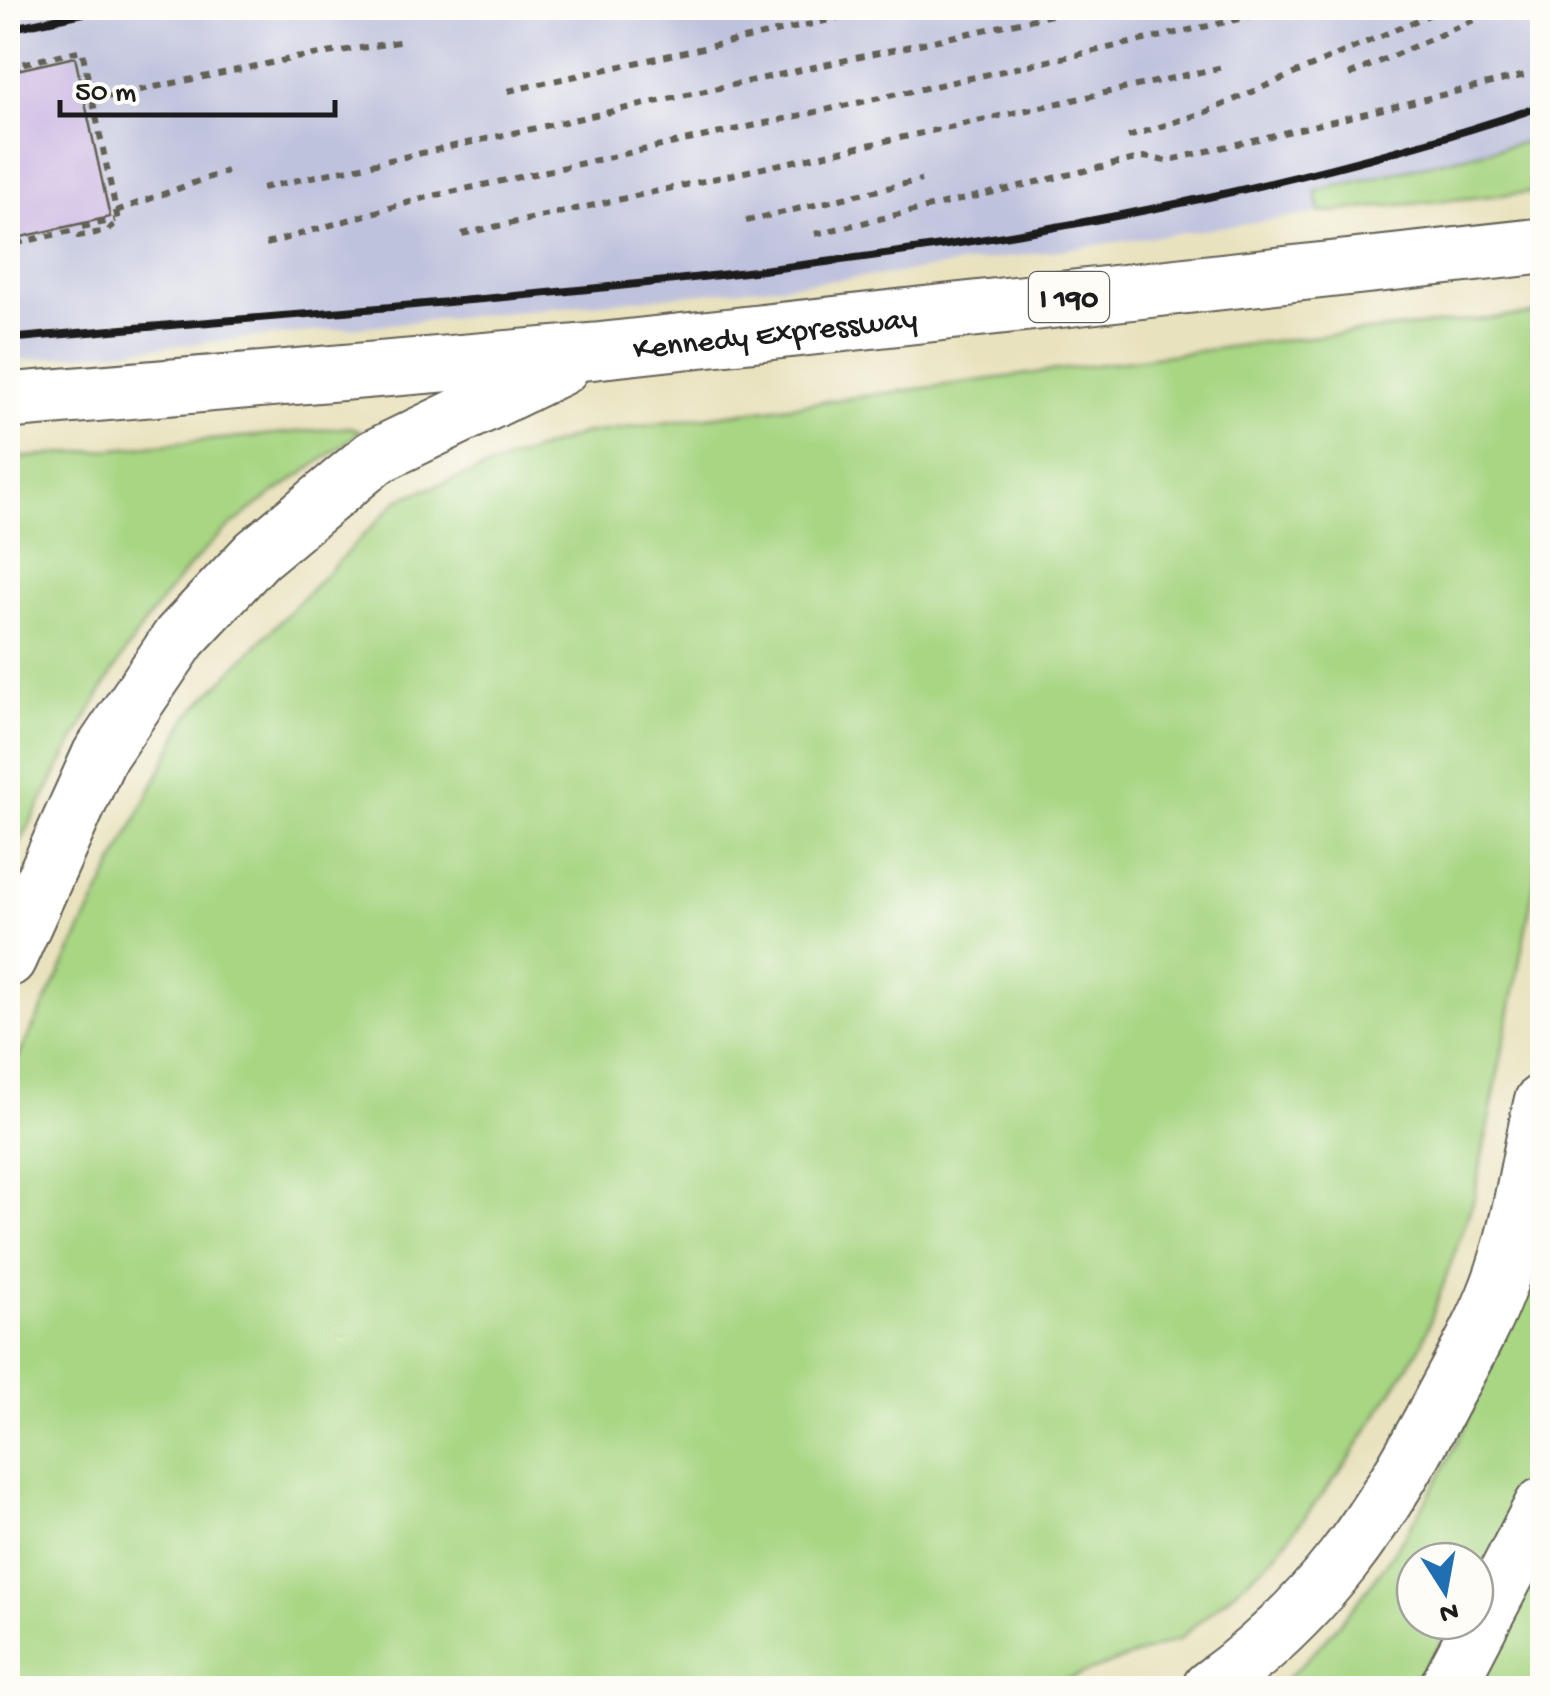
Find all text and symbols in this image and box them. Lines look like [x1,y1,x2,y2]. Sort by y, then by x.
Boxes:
scale bar [60,55,335,117]
text: 50 m [75,77,136,112]
road number: I 190 [1029,272,1109,322]
street label: Kennedy Expressway [631,301,919,371]
north arrow [1395,1541,1495,1641]
text: N [1437,1593,1461,1629]

